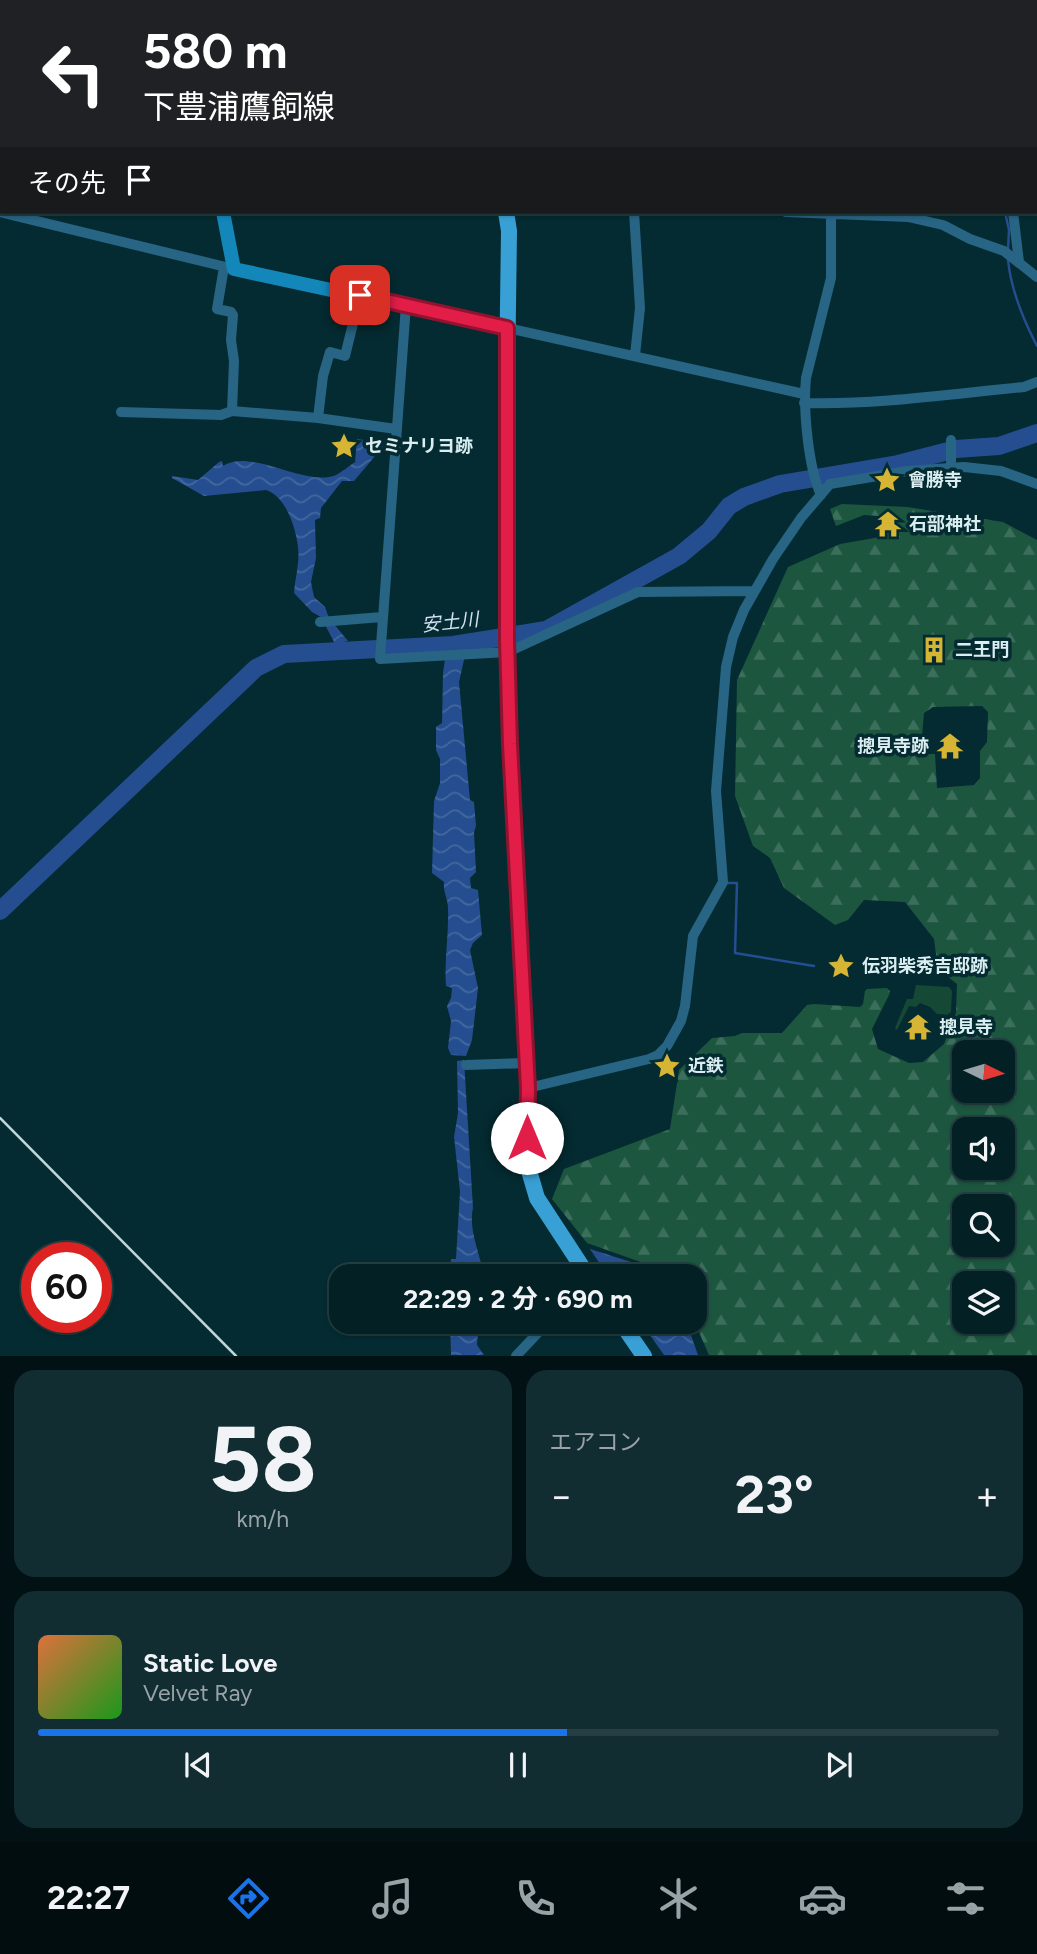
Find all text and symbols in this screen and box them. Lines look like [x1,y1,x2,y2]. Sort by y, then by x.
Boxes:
text: 580 m [143,21,288,80]
icon: left [28,28,119,119]
text: 下豊浦鷹飼線 [143,88,335,126]
icon: arrive [120,161,158,199]
text: その先 [28,167,106,199]
pin [330,265,390,325]
icon: arrive [341,276,379,314]
place icon: セミナリヨ跡 [329,431,359,461]
place label: セミナリヨ跡 [365,435,473,457]
place icon: 會勝寺 [872,465,902,495]
place label: 會勝寺 [908,469,962,491]
temple icon: 石部神社 [873,509,903,539]
place label: 石部神社 [909,513,981,535]
water label: 安土川 [420,607,482,636]
building icon: 二王門 [919,635,949,665]
place label: 二王門 [955,639,1009,661]
temple icon: 摠見寺跡 [935,731,965,761]
place label: 摠見寺跡 [857,735,929,757]
place icon: 伝羽柴秀吉邸跡 [826,951,856,981]
place label: 伝羽柴秀吉邸跡 [862,955,988,977]
temple icon: 摠見寺 [903,1012,933,1042]
place label: 摠見寺 [939,1016,993,1038]
north arrow [952,1040,1015,1102]
map controls [952,1040,1015,1334]
place icon: 近鉄 [652,1051,682,1081]
place label: 近鉄 [688,1055,724,1077]
position arrow [490,1101,564,1175]
button: sound [952,1117,1015,1180]
button: search [952,1194,1015,1257]
speed limit sign: 60 [21,1242,112,1333]
button: layers [952,1271,1015,1334]
text: 22:29 · 2 分 · 690 m [403,1283,633,1315]
text: 58 [208,1405,317,1514]
text: エアコン [550,1428,642,1456]
text: 23° [735,1464,814,1526]
text: − [550,1473,573,1519]
text: + [975,1473,999,1519]
text: km/h [236,1505,289,1533]
text: Static Love [143,1647,277,1679]
text: Velvet Ray [143,1679,252,1707]
icon: previous [179,1746,217,1784]
icon: pause [499,1746,537,1784]
icon: next [820,1746,858,1784]
icon: directions [224,1874,273,1923]
icon: music [368,1874,417,1923]
icon: phone [511,1874,560,1923]
icon: climate [654,1874,703,1923]
icon: car [798,1874,847,1923]
icon: filters [941,1874,990,1923]
text: 22:27 [47,1879,130,1917]

